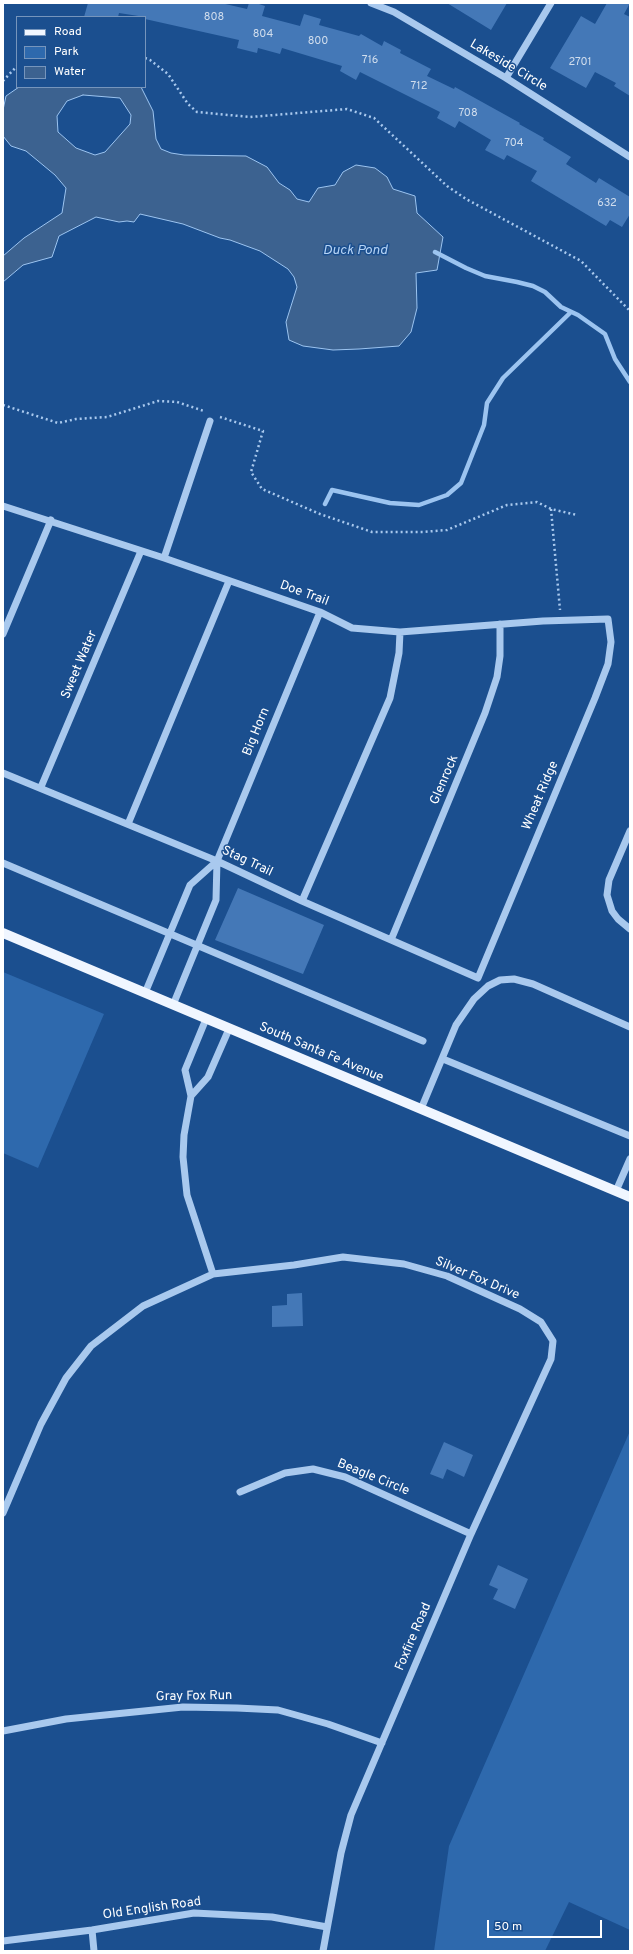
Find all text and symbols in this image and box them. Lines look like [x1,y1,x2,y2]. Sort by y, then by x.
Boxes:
house number: 808 [204,11,224,25]
legend [16,16,146,88]
text: Road [54,24,82,40]
house number: 804 [253,28,273,42]
house number: 800 [308,35,328,49]
street label: Lakeside Circle [466,37,550,95]
text: Park [54,44,79,60]
house number: 716 [362,54,378,68]
house number: 2701 [568,56,592,70]
text: Water [54,64,86,80]
house number: 712 [411,80,427,94]
house number: 708 [458,107,478,121]
house number: 704 [504,137,524,151]
house number: 632 [597,197,617,211]
water label: Duck Pond [323,243,387,259]
street label: Doe Trail [277,578,331,610]
street label: Sweet Water [59,628,101,702]
street label: Big Horn [240,706,274,758]
street label: Glenrock [428,753,462,807]
street label: Wheat Ridge [519,759,563,833]
street label: Stag Trail [219,843,275,881]
street label: South Santa Fe Avenue [256,1020,386,1086]
street label: Silver Fox Drive [432,1254,522,1304]
street label: Beagle Circle [335,1456,411,1500]
street label: Foxfire Road [393,1601,435,1673]
street label: Gray Fox Run [156,1689,232,1705]
street label: Old English Road [102,1894,202,1924]
scale bar [489,1912,604,1938]
text: 50 m [494,1919,522,1935]

